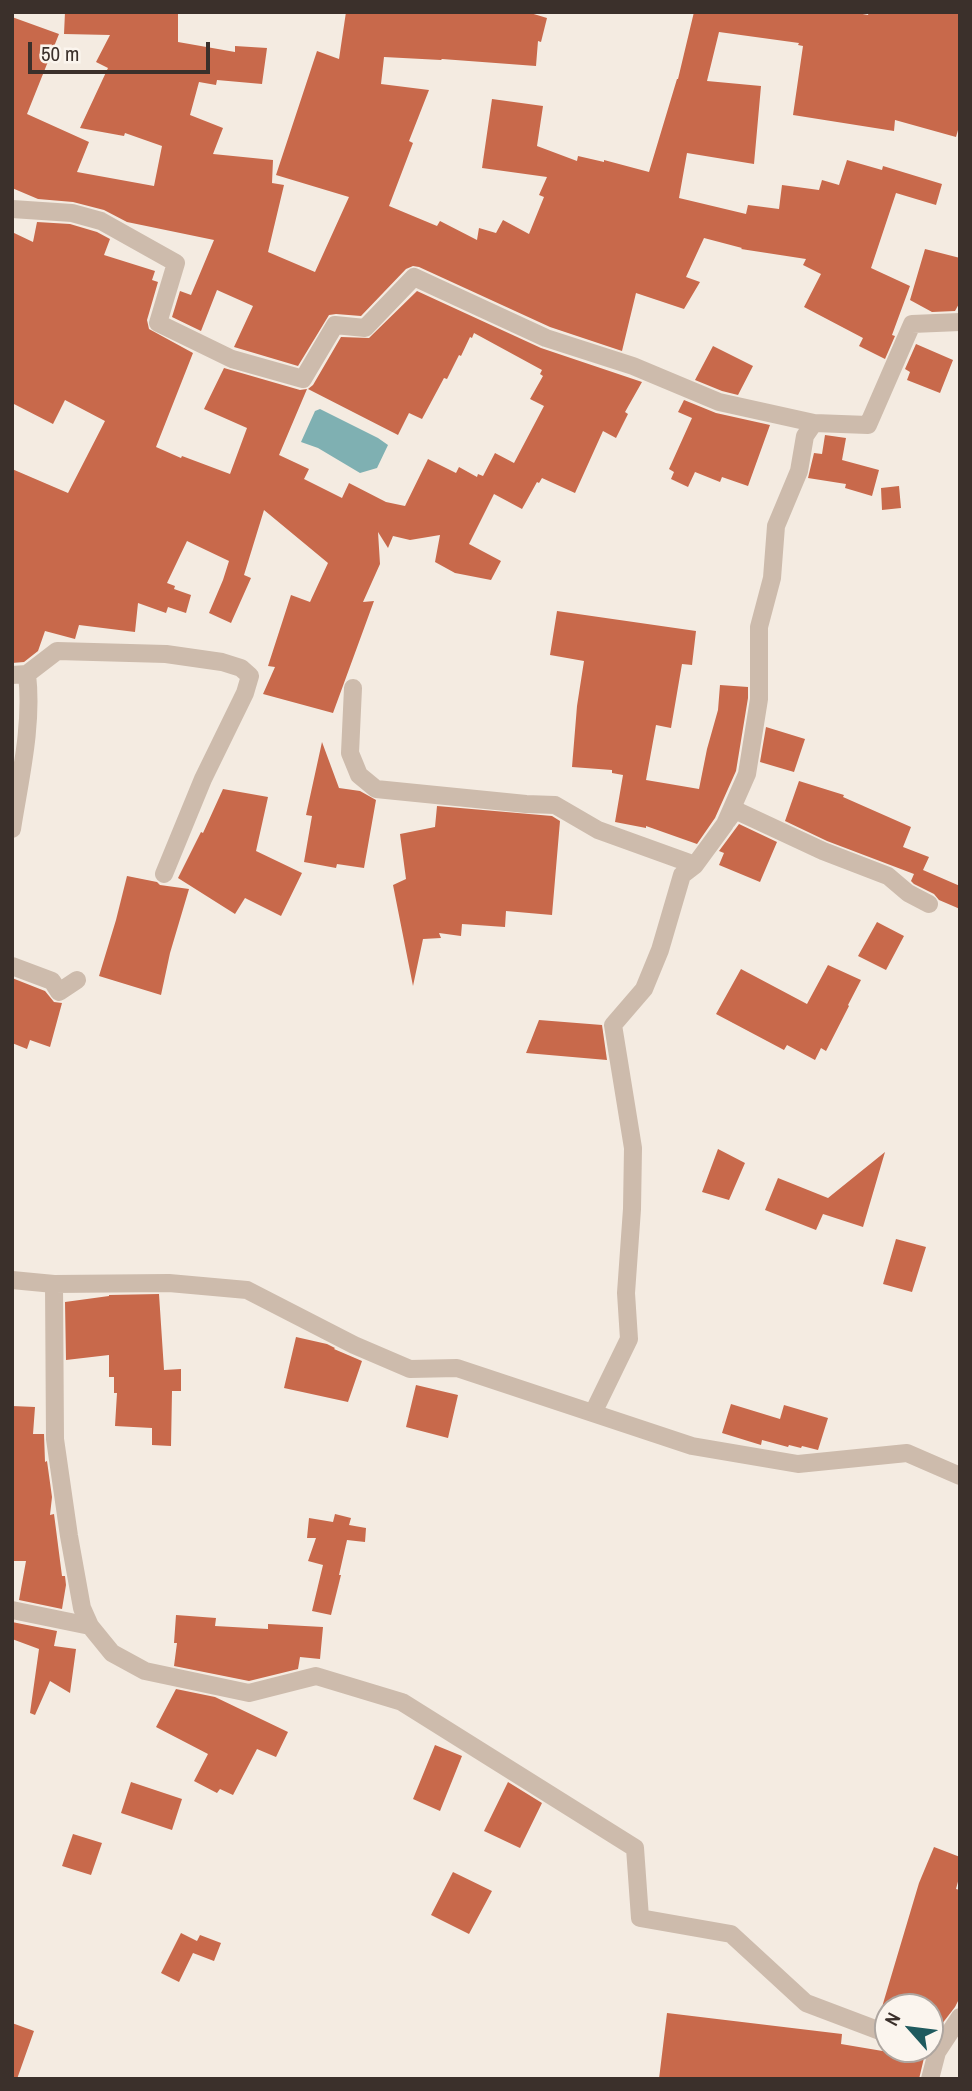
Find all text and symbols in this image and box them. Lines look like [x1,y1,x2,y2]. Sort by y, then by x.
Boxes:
scale bar [32,28,214,72]
text: 50 m [41,39,79,68]
north arrow [874,1993,944,2063]
text: N [878,2008,906,2030]

